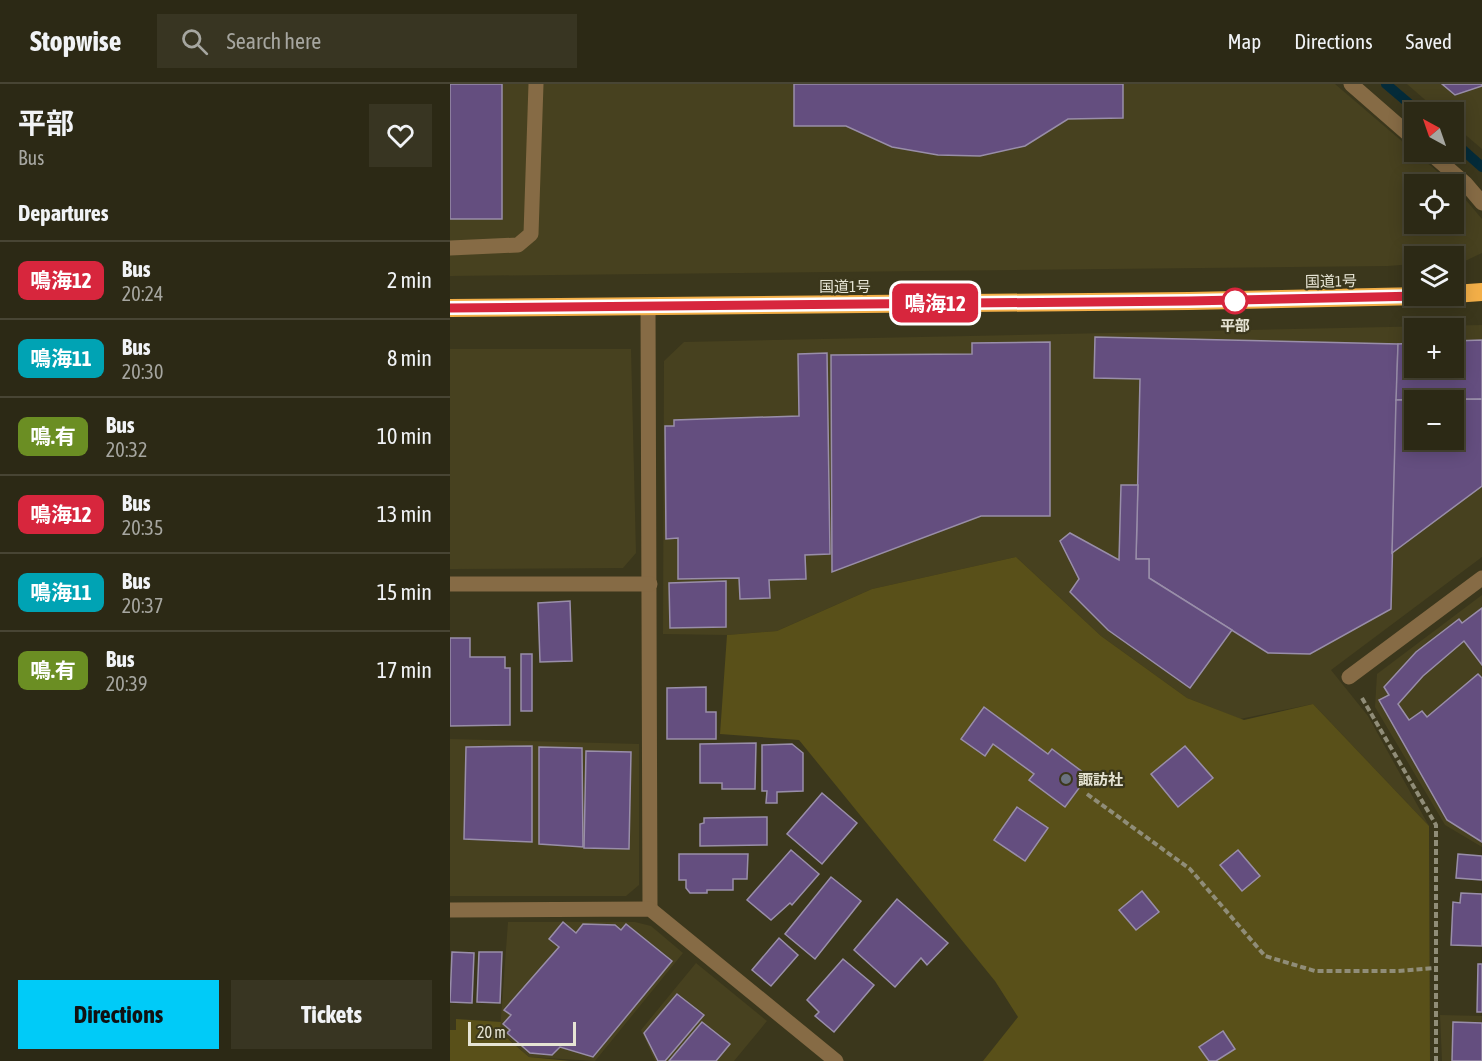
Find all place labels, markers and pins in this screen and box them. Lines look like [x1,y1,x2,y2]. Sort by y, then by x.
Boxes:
marker: 平部 [1222,288,1248,314]
place label: 平部 [1220,317,1250,334]
place label: 諏訪社 [1078,771,1123,788]
marker: 諏訪社 [1059,772,1073,786]

